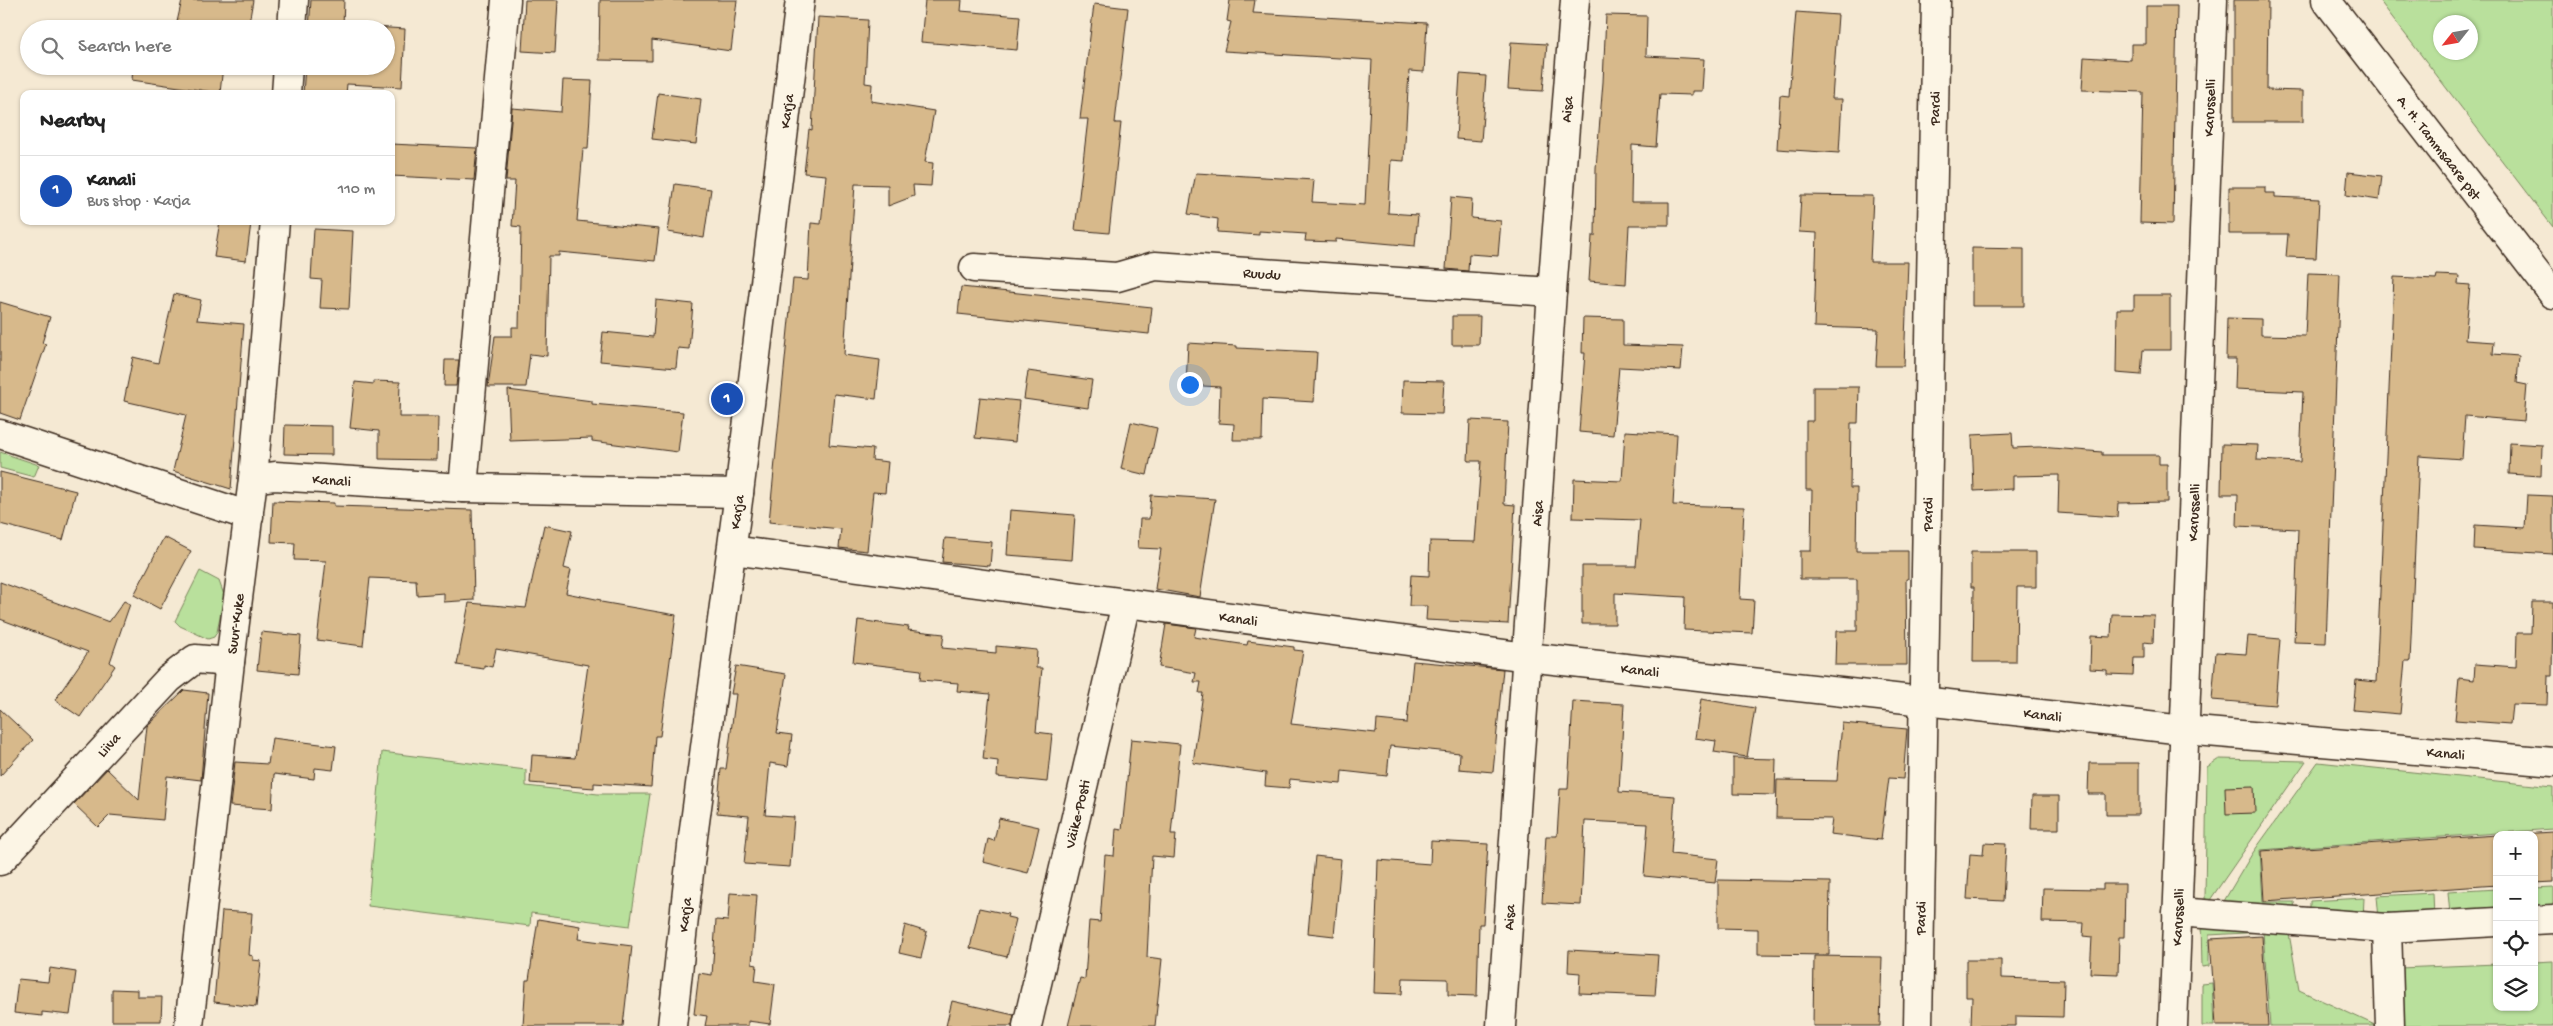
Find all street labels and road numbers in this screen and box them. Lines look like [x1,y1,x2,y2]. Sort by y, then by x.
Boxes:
street label: Karusselli [2201,79,2221,137]
street label: Pardi [1927,91,1945,126]
street label: Karja [777,92,799,130]
street label: A. H. Tammsaare pst [2392,93,2485,206]
street label: Aisa [1558,95,1578,123]
street label: Ruudu [1242,265,1281,285]
street label: Kanali [312,471,351,492]
street label: Karusselli [2185,483,2205,542]
street label: Karja [727,493,750,531]
street label: Pardi [1920,497,1938,532]
street label: Aisa [1529,499,1549,527]
street label: Suur-Kuke [224,592,250,655]
street label: Kanali [1218,609,1259,632]
street label: Kanali [1620,660,1660,683]
street label: Kanali [2022,705,2063,727]
street label: Liiva [94,729,126,762]
street label: Kanali [2426,744,2466,765]
street label: Väike-Posti [1062,778,1095,851]
street label: Karusselli [2169,888,2189,946]
street label: Karja [676,896,697,933]
street label: Pardi [1913,901,1931,936]
street label: Aisa [1501,903,1520,931]

